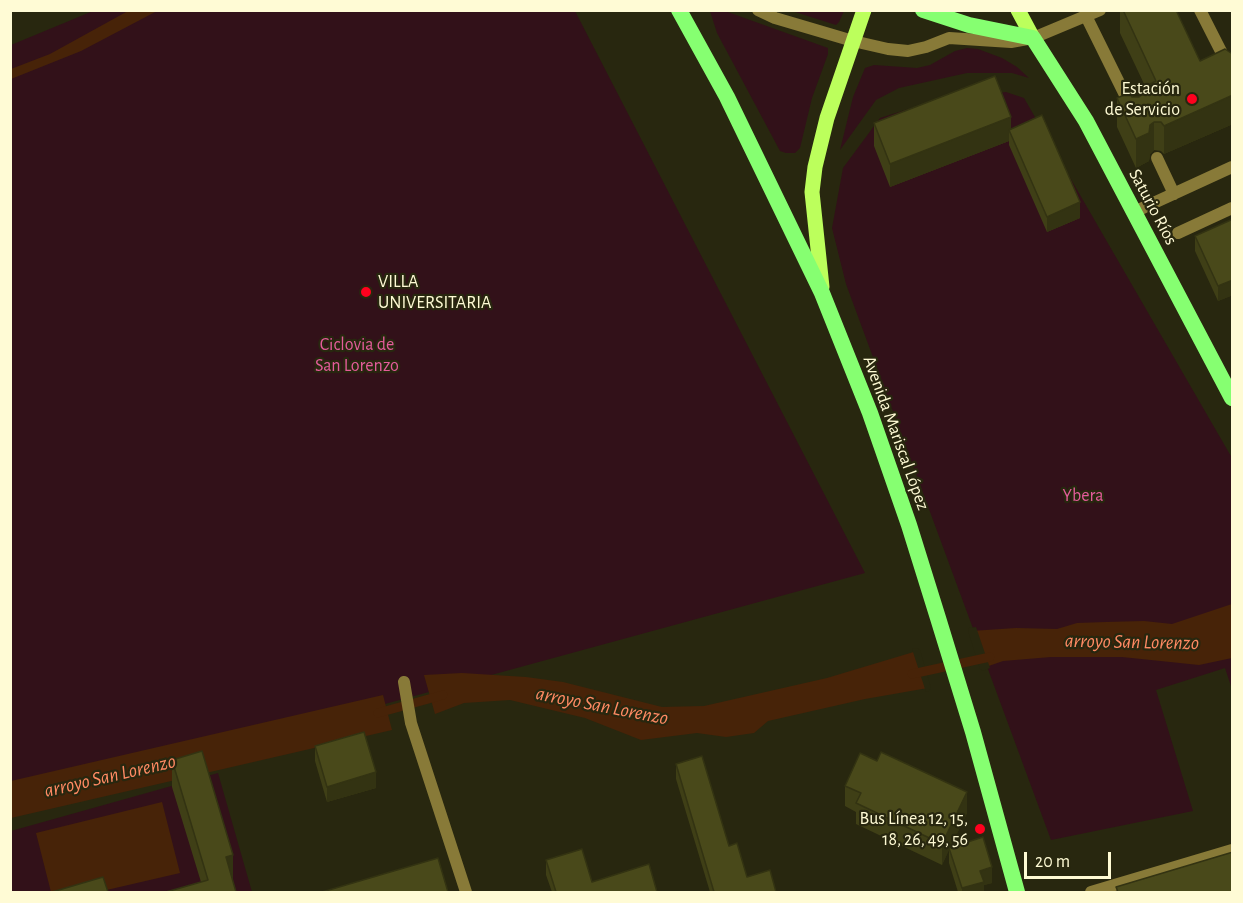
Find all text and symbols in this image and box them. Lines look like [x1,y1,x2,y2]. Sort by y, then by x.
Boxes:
place label: Estación de Servicio [1105,78,1180,121]
marker: Estación de Servicio [1185,92,1199,106]
street label: Saturio Ríos [1124,165,1182,249]
place label: VILLA UNIVERSITARIA [378,271,491,314]
marker: VILLA UNIVERSITARIA [359,285,373,299]
park label: Ciclovia de San Lorenzo [315,334,399,376]
street label: Avenida Mariscal López [858,353,934,513]
park label: Ybera [1063,485,1103,507]
water label: arroyo San Lorenzo [1065,629,1199,655]
water label: arroyo San Lorenzo [534,681,670,731]
water label: arroyo San Lorenzo [42,749,178,803]
place label: Bus Línea 12, 15, 18, 26, 49, 56 [859,808,968,850]
marker: Bus Línea 12, 15, 18, 26, 49, 56 [973,822,987,836]
scale bar [1027,840,1114,878]
text: 20 m [1035,853,1070,871]

